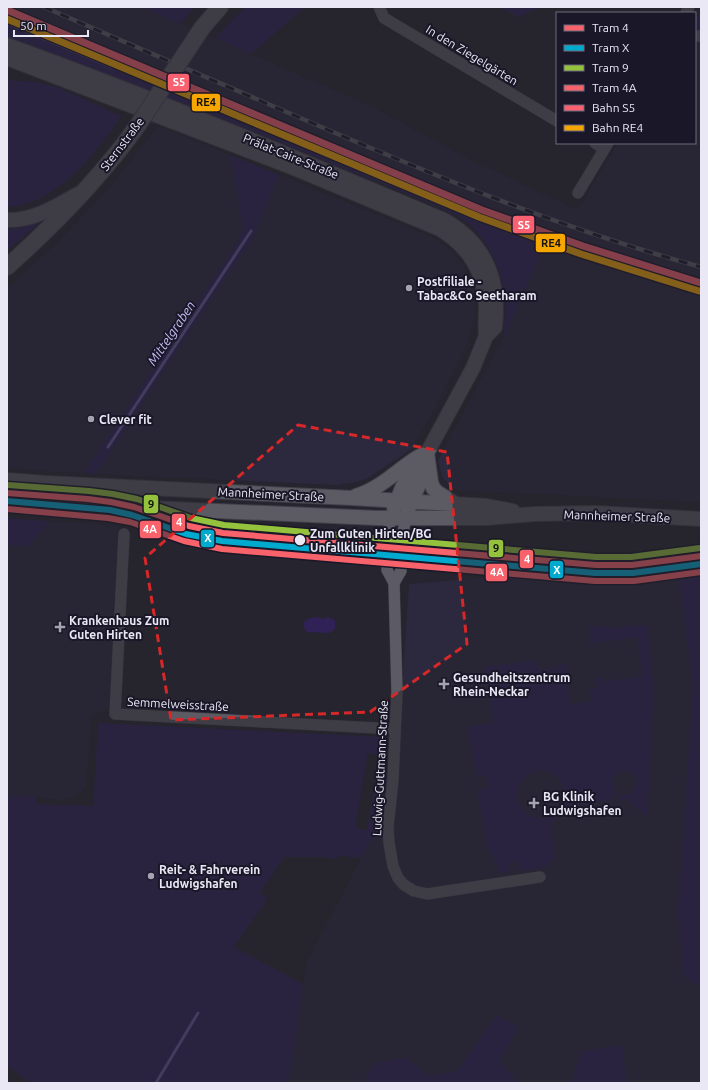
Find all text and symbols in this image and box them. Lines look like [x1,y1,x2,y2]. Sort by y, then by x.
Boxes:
scale bar [14,12,88,38]
legend [556,12,696,144]
text: 50 m [20,19,47,32]
text: Tram 4 [592,21,629,34]
street label: In den Ziegelgärten [424,22,520,88]
text: Tram X [592,41,630,54]
text: Tram 9 [592,61,629,74]
line badge: S5 [167,73,190,92]
text: S5 [173,76,185,88]
text: Tram 4A [592,81,637,94]
line badge: RE4 [191,93,221,112]
text: RE4 [196,96,216,108]
text: Bahn S5 [592,101,635,114]
street label: Sternstraße [98,115,146,173]
text: Bahn RE4 [592,121,643,134]
street label: Prälat-Caire-Straße [241,131,341,181]
line badge: S5 [512,215,535,234]
text: S5 [518,219,530,231]
line badge: RE4 [535,233,566,253]
text: RE4 [541,237,561,249]
place label: Postfiliale - Tabac&Co Seetharam [417,275,537,302]
marker: Postfiliale - Tabac&Co Seetharam [404,283,414,293]
water label: Mittelgraben [144,298,198,368]
place label: Clever fit [99,413,152,426]
marker: Clever fit [86,414,96,424]
street label: Mannheimer Straße [217,485,325,503]
line badge: 9 [143,494,159,514]
text: 9 [148,498,154,510]
street label: Mannheimer Straße [564,508,670,524]
line badge: 4 [171,513,186,532]
text: 4 [176,516,182,528]
line badge: 4A [139,520,162,539]
text: 4A [143,523,157,535]
place label: Zum Guten Hirten/BG Unfallklinik [310,527,432,554]
line badge: X [200,529,215,548]
text: X [204,532,212,544]
marker: Zum Guten Hirten/BG Unfallklinik [293,533,307,547]
line badge: 9 [488,539,504,558]
text: 9 [493,542,499,554]
line badge: 4 [519,549,534,569]
text: 4 [524,553,530,565]
line badge: X [549,560,564,579]
line badge: 4A [485,563,508,582]
text: X [553,564,561,576]
text: 4A [490,566,504,578]
place label: Krankenhaus Zum Guten Hirten [69,614,169,641]
marker: Krankenhaus Zum Guten Hirten [54,621,66,633]
place label: Gesundheitszentrum Rhein-Neckar [453,671,570,698]
marker: Gesundheitszentrum Rhein-Neckar [438,678,450,690]
street label: Semmelweisstraße [127,695,229,713]
street label: Ludwig-Guttmann-Straße [370,700,390,836]
place label: BG Klinik Ludwigshafen [543,790,622,817]
marker: BG Klinik Ludwigshafen [528,797,540,809]
place label: Reit- & Fahrverein Ludwigshafen [159,863,260,890]
marker: Reit- & Fahrverein Ludwigshafen [146,871,156,881]

